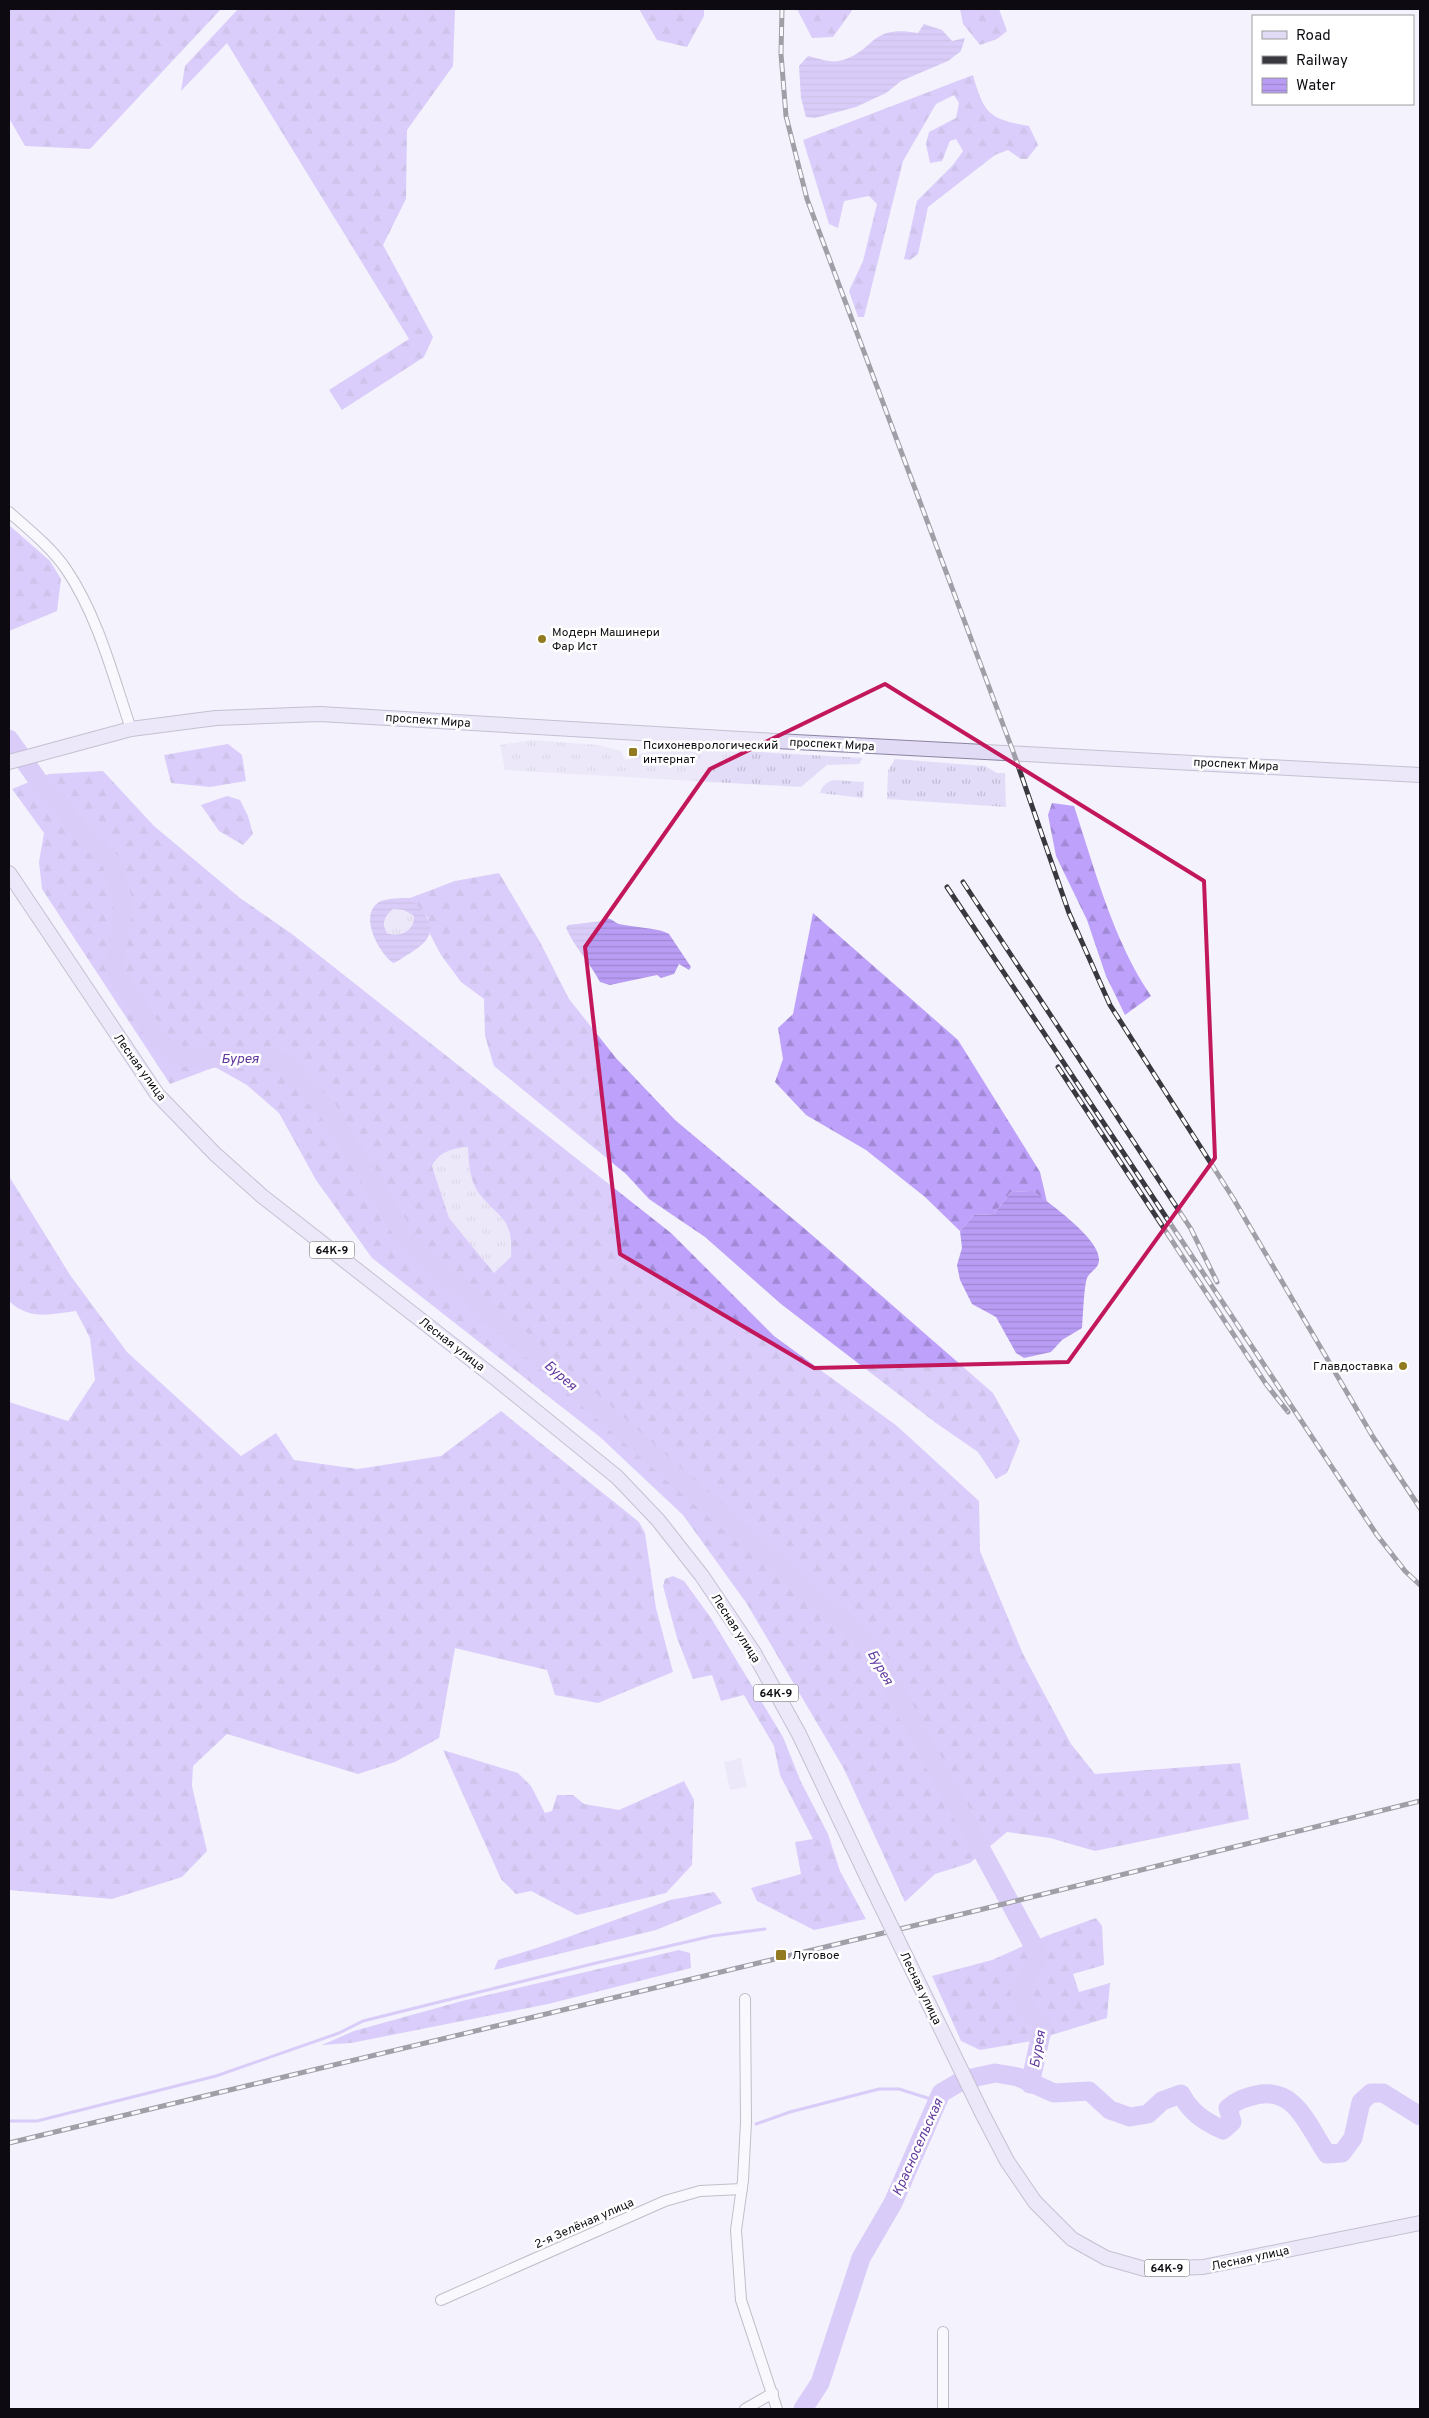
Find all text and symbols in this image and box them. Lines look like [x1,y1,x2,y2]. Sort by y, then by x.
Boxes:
legend [1252,15,1414,105]
text: Road [1296,27,1331,46]
text: Railway [1296,52,1348,71]
text: Water [1296,77,1336,96]
place label: Модерн Машинери Фар Ист [552,625,660,655]
marker: Модерн Машинери Фар Ист [536,633,548,645]
street label: проспект Мира [385,710,471,732]
street label: проспект Мира [789,735,875,755]
place label: Психоневрологический интернат [643,738,778,768]
marker: Психоневрологический интернат [627,746,639,758]
street label: проспект Мира [1193,755,1279,775]
street label: Лесная улица [109,1031,169,1104]
water label: Бурея [221,1051,260,1068]
road number: 64К-9 [310,1242,354,1258]
street label: Лесная улица [415,1314,488,1376]
water label: Бурея [540,1357,580,1395]
place label: Главдоставка [1313,1359,1393,1375]
marker: Главдоставка [1397,1360,1409,1372]
street label: Лесная улица [707,1591,764,1666]
water label: Бурея [863,1647,897,1689]
road number: 64К-9 [754,1685,798,1702]
marker: Луговое [774,1948,788,1962]
place label: Луговое [792,1948,840,1964]
street label: Лесная улица [895,1949,945,2028]
water label: Бурея [1027,2028,1050,2069]
water label: Красносельская [889,2096,948,2199]
street label: 2-я Зелёная улица [532,2195,637,2253]
street label: Лесная улица [1210,2243,1291,2275]
road number: 64К-9 [1144,2260,1190,2276]

